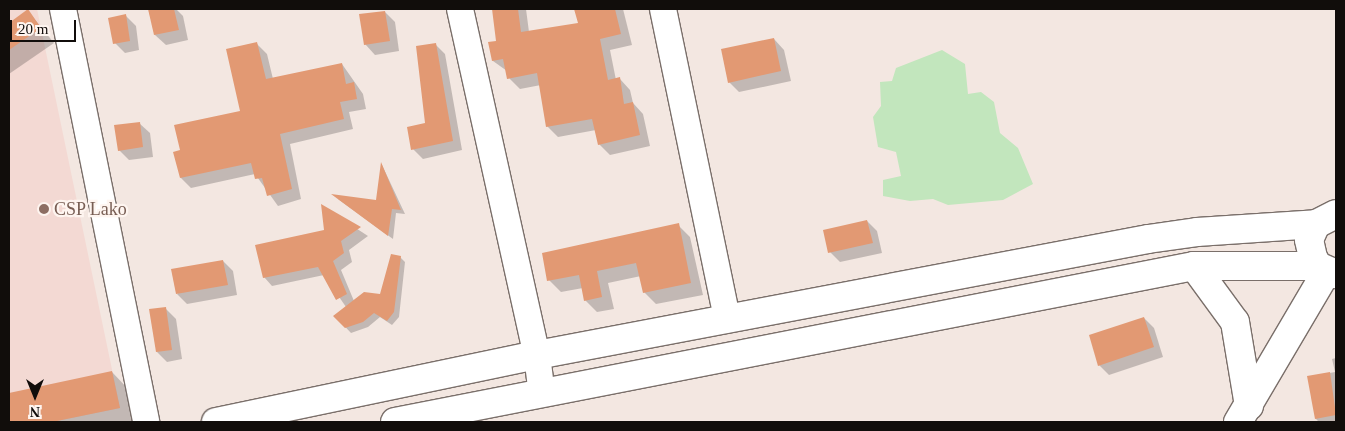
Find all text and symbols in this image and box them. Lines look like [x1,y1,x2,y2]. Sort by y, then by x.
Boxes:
scale bar [12,10,79,42]
text: 20 m [18,21,48,37]
place label: CSP Lako [54,198,128,220]
marker: CSP Lako [38,203,50,215]
north arrow [10,371,60,421]
text: N [30,404,40,419]

